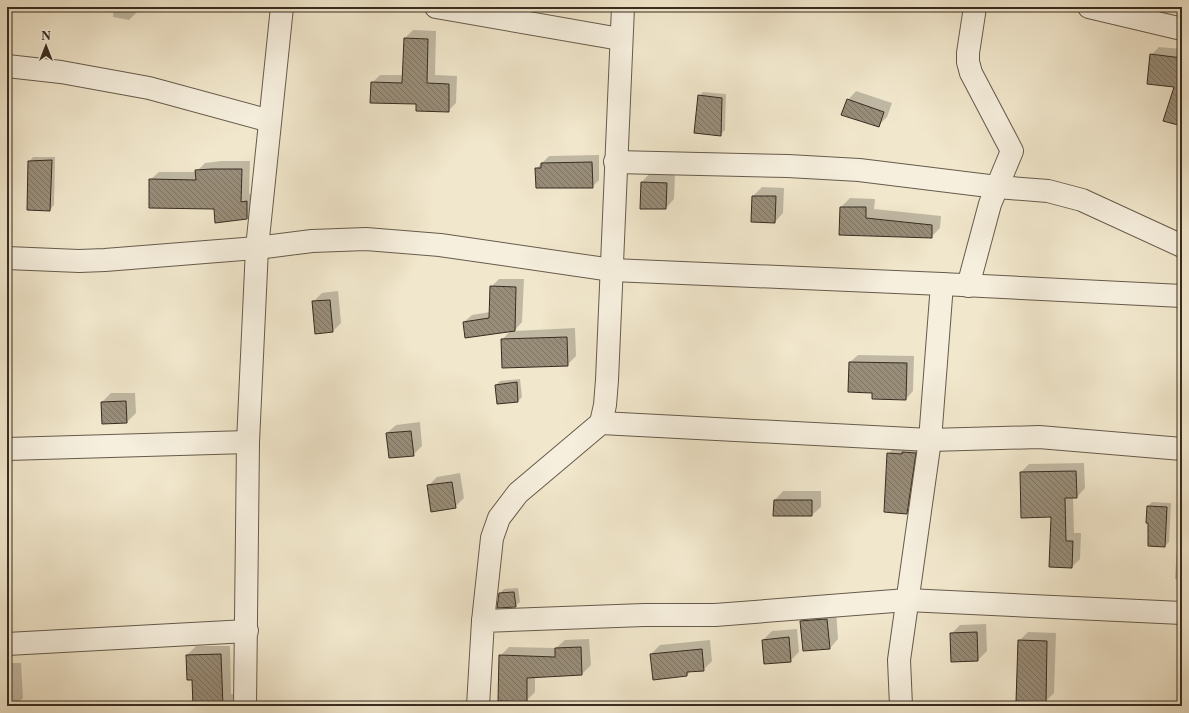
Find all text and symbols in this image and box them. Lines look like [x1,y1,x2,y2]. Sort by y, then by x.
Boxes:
north arrow [26,26,66,66]
text: N [41,29,51,43]

